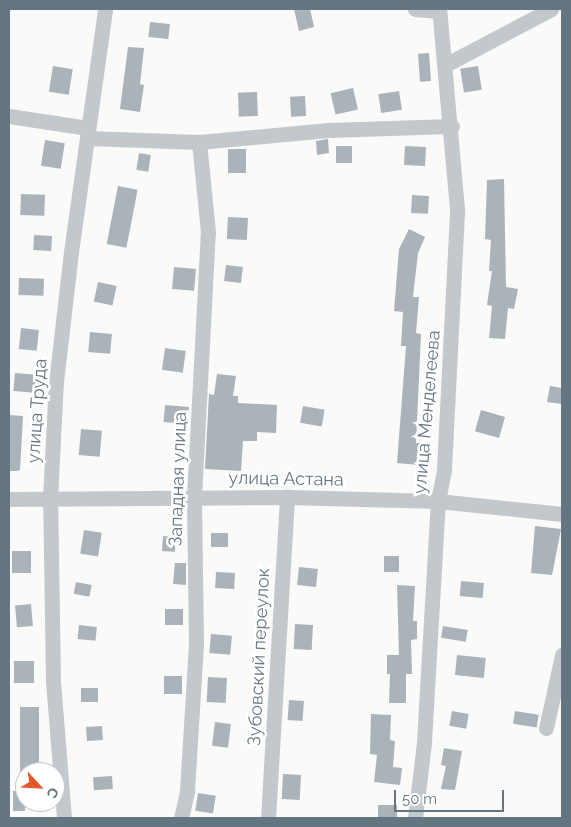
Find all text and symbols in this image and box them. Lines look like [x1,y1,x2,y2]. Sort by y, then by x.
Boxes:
street label: улица Менделеева [409,329,445,495]
street label: улица Труда [23,358,51,464]
street label: Западная улица [165,411,191,547]
street label: улица Астана [228,467,344,491]
street label: Зубовский переулок [244,567,274,747]
north arrow [15,762,65,812]
scale bar [396,780,506,812]
text: С [43,785,62,801]
text: 50 m [402,790,437,808]

